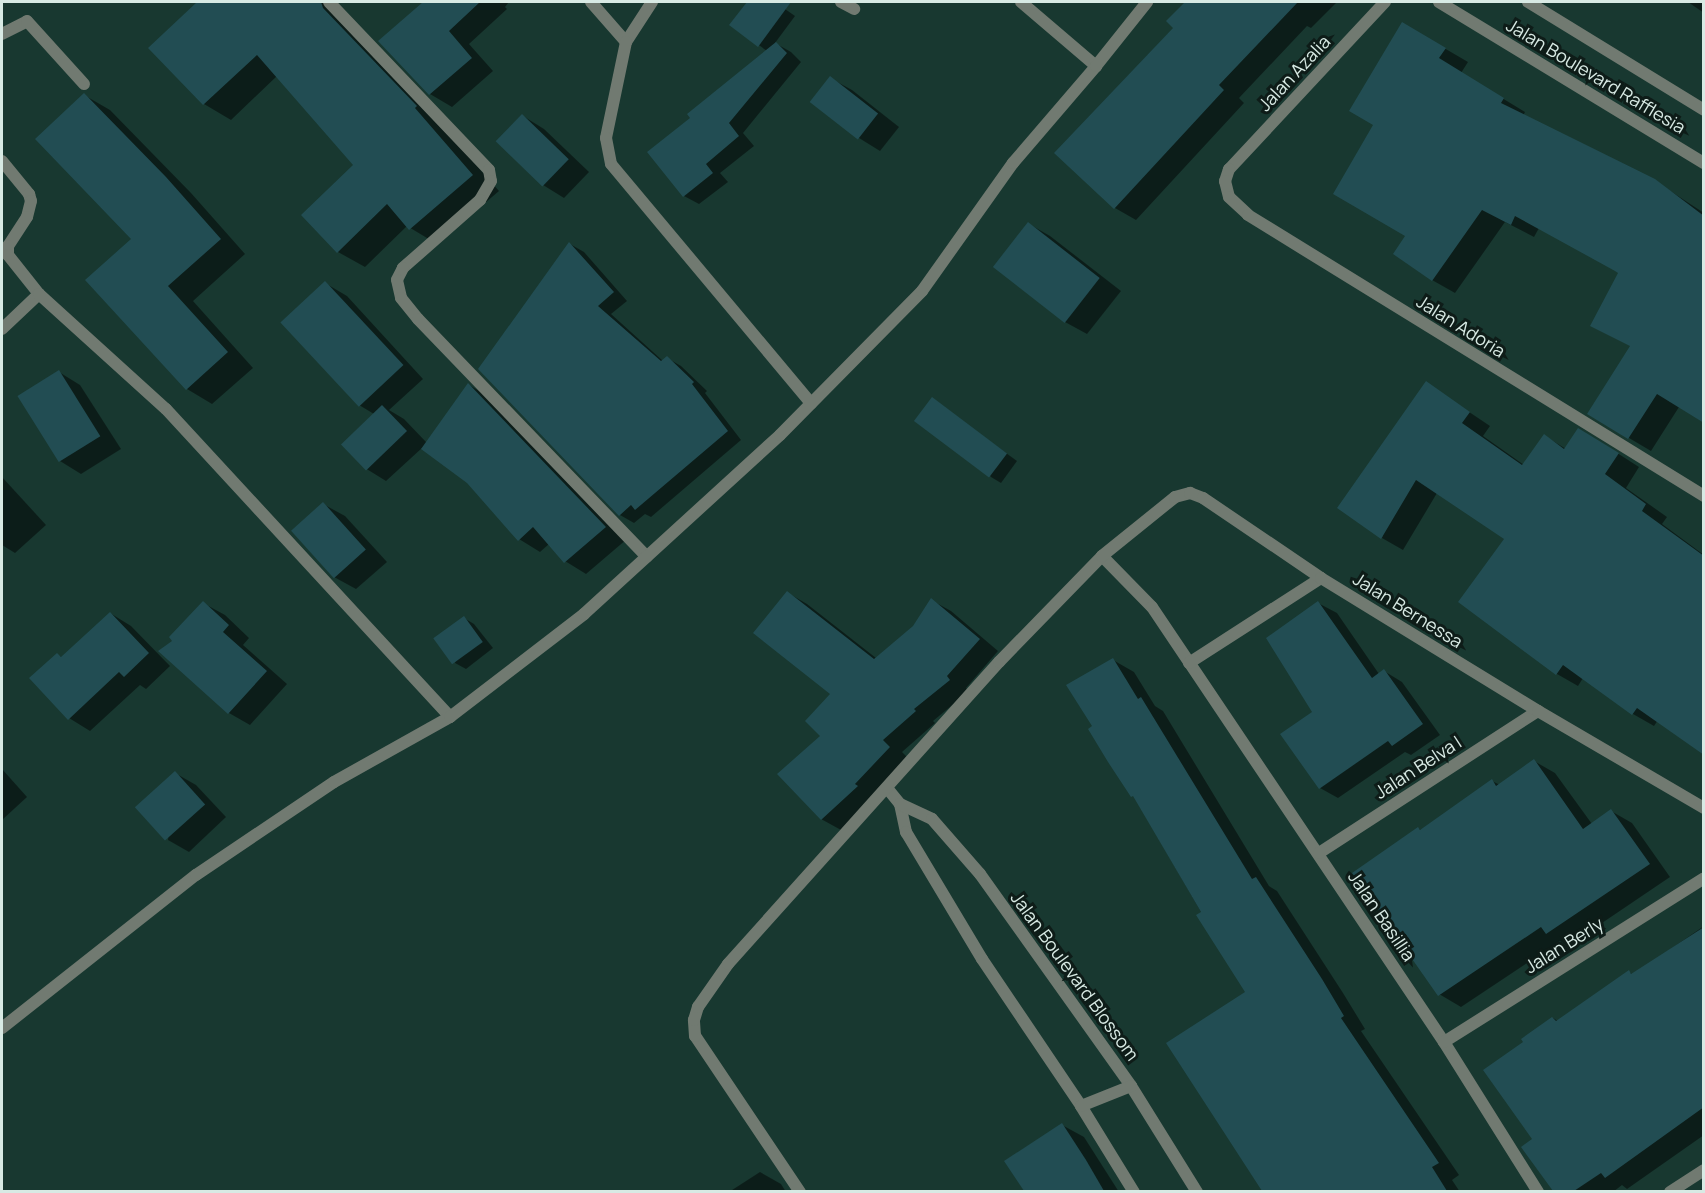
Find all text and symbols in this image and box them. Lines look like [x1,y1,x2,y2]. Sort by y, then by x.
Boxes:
street label: Jalan Boulevard Rafflesia [1503,14,1689,138]
street label: Jalan Azalia [1253,31,1335,115]
street label: Jalan Adoria [1413,290,1509,362]
street label: Jalan Bernessa [1349,568,1467,652]
street label: Jalan Belva I [1371,731,1465,803]
street label: Jalan Basillia [1344,867,1420,965]
street label: Jalan Boulevard Blossom [1006,887,1144,1065]
street label: Jalan Berly [1521,912,1607,978]

